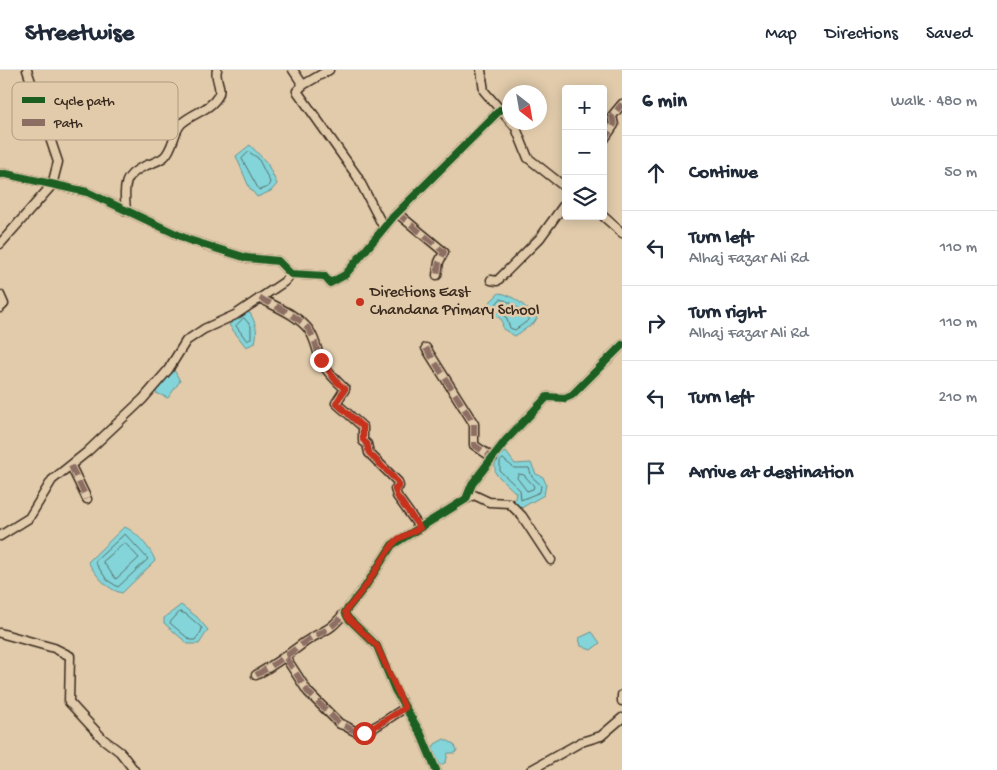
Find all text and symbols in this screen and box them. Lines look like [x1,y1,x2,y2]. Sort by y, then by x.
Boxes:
text: Streetwise [25,20,134,49]
text: Map [765,24,797,45]
text: Directions [825,24,898,45]
text: Saved [926,24,972,45]
legend [12,82,178,140]
north arrow [502,85,547,130]
map controls [562,85,607,220]
button: + [562,85,607,130]
text: 6 min [642,90,687,115]
text: Walk · 480 m [891,93,977,112]
text: Cycle path [54,94,115,111]
text: Path [53,116,83,133]
button: − [562,130,607,175]
icon: ahead [642,159,670,187]
text: Continue [689,162,758,185]
text: 50 m [944,164,977,183]
button: layers [562,175,607,220]
text: Turn left [689,227,753,250]
icon: left [642,234,670,262]
text: 110 m [940,239,977,258]
text: Alhaj Fazar Ali Rd [689,250,808,269]
place label: Directions East Chandana Primary School [369,284,539,321]
marker: Directions East Chandana Primary School [354,296,366,308]
text: Turn right [689,302,765,325]
icon: right [642,309,670,337]
text: 110 m [940,314,977,333]
text: Alhaj Fazar Ali Rd [689,325,808,344]
route end [310,349,333,372]
icon: left [642,384,670,412]
text: Turn left [689,387,753,410]
text: 210 m [938,389,977,408]
icon: arrive [642,459,670,487]
text: Arrive at destination [689,462,853,485]
route start [353,722,376,745]

